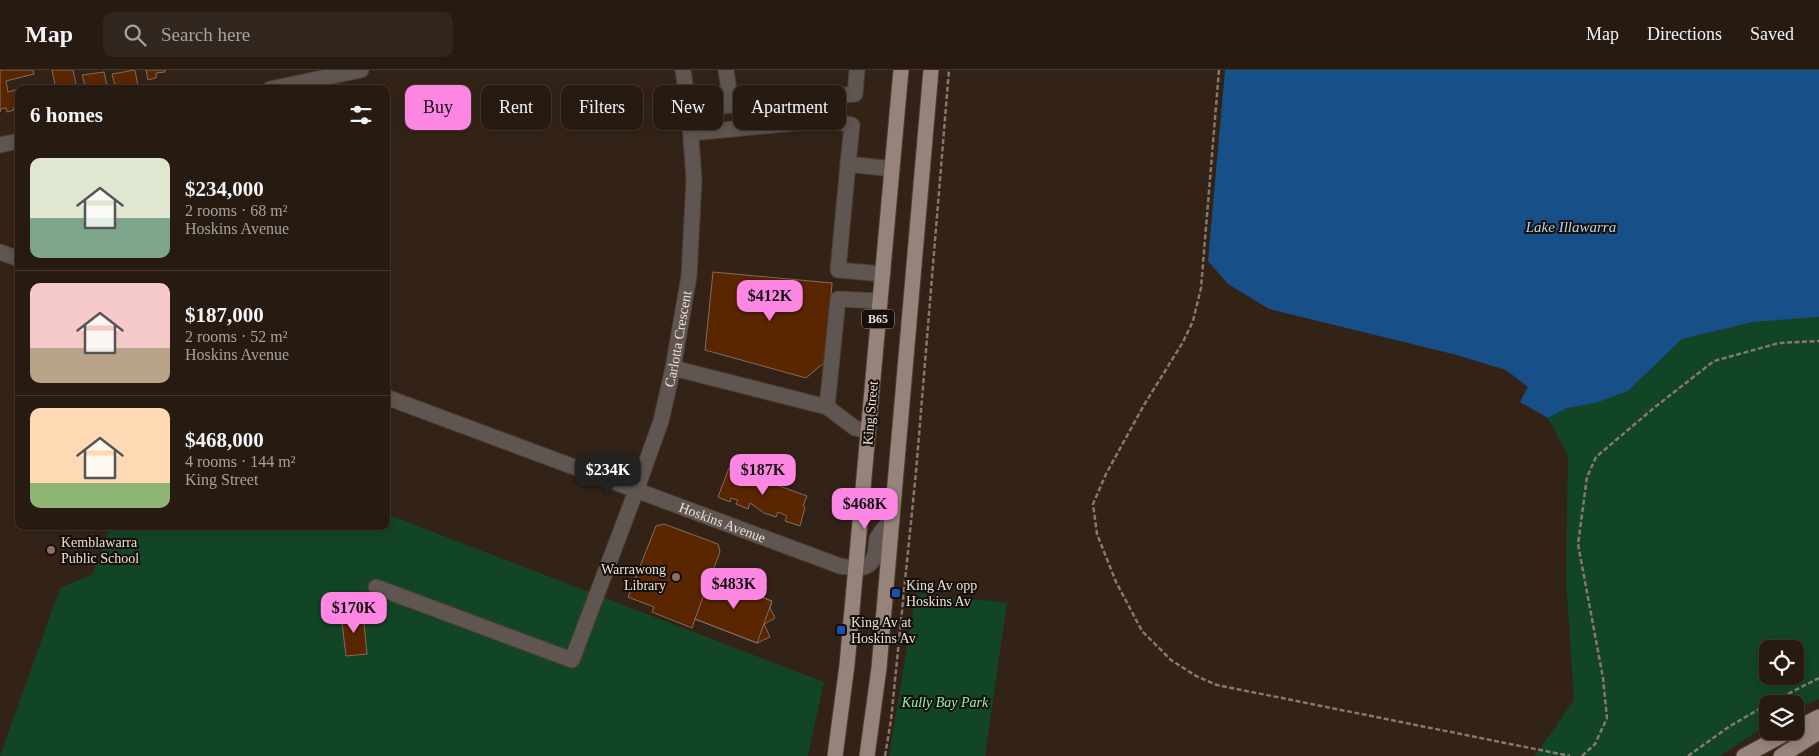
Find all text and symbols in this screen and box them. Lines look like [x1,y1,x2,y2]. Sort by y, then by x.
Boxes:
search box [103,12,453,57]
text: Map [25,21,73,47]
icon: search [121,21,149,49]
text: Search here [161,24,250,45]
text: Map [1586,24,1619,44]
text: Directions [1647,24,1722,44]
text: Saved [1750,24,1794,44]
chip: Buy [405,85,471,130]
chip: Rent [481,85,551,130]
chip: Filters [561,85,643,130]
chip: New [653,85,723,130]
chip: Apartment [733,85,846,130]
icon: filters [347,101,375,129]
text: 6 homes [30,103,103,127]
text: $234,000 [185,177,264,201]
icon: home [70,178,130,238]
text: 2 rooms · 68 m² [185,202,288,219]
water label: Lake Illawarra [1525,219,1616,235]
text: Hoskins Avenue [185,220,289,237]
pin: $412K [735,280,805,322]
text: $412K [748,287,792,304]
street label: Carlotta Crescent [662,290,694,389]
icon: home [70,303,130,363]
text: $187,000 [185,303,264,327]
road number: B65 [862,310,894,328]
text: 2 rooms · 52 m² [185,328,288,345]
text: Hoskins Avenue [185,346,289,363]
street label: King Street [860,380,881,446]
icon: home [70,428,130,488]
text: $468,000 [185,428,264,452]
text: 4 rooms · 144 m² [185,453,296,470]
pin: $234K [573,454,643,496]
pin: $187K [728,454,798,496]
text: $234K [586,461,630,478]
text: $187K [741,461,785,478]
text: King Street [185,471,258,488]
pin: $468K [830,488,900,530]
text: $468K [843,495,887,512]
street label: Hoskins Avenue [677,500,768,546]
place label: Kemblawarra Public School [61,535,139,566]
marker: Kemblawarra Public School [45,544,57,556]
place label: Warrawong Library [601,562,666,593]
pin: $483K [699,568,769,610]
marker: Warrawong Library [670,571,682,583]
text: $483K [712,575,756,592]
place label: King Av opp Hoskins Av [906,578,977,609]
marker: King Av opp Hoskins Av [890,587,902,599]
pin: $170K [319,592,389,634]
text: $170K [332,599,376,616]
place label: King Av at Hoskins Av [851,615,916,646]
marker: King Av at Hoskins Av [835,624,847,636]
map controls [1759,640,1804,740]
button: locate [1759,640,1804,685]
park label: Kully Bay Park [901,695,989,710]
button: layers [1759,695,1804,740]

